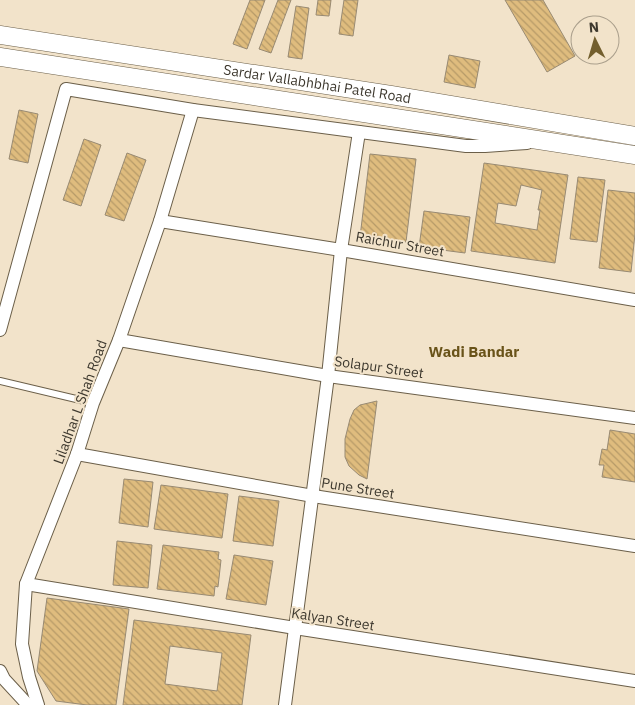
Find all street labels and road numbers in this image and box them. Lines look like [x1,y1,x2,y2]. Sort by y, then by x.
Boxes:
street label: Sardar Vallabhbhai Patel Road [222,60,412,107]
street label: Raichur Street [354,227,446,261]
street label: Liladhar L Shah Road [49,337,111,467]
street label: Solapur Street [333,352,425,382]
street label: Pune Street [320,473,396,503]
street label: Kalyan Street [290,604,376,634]

